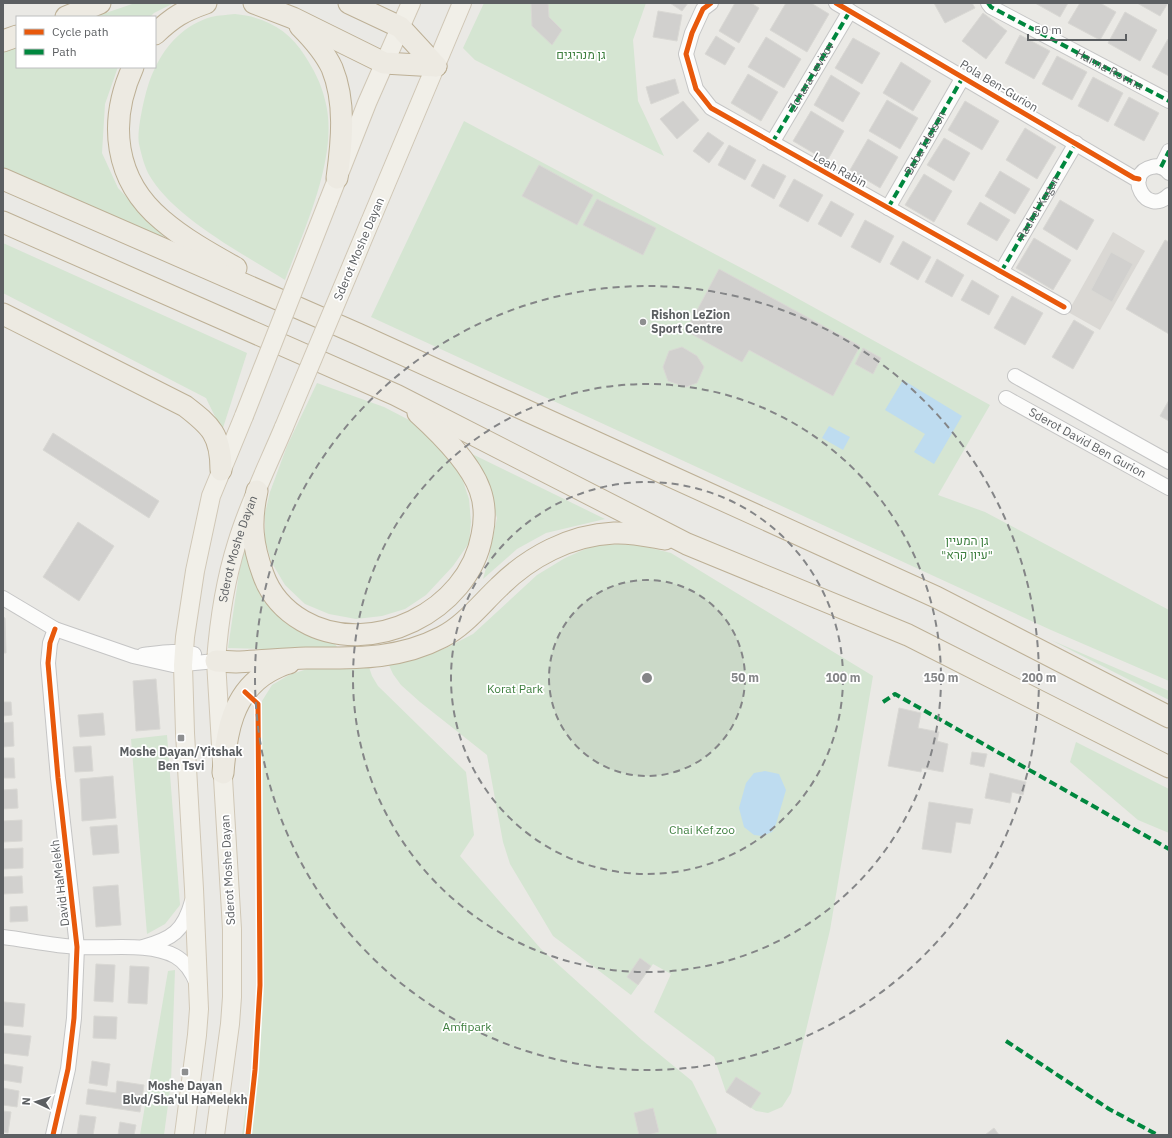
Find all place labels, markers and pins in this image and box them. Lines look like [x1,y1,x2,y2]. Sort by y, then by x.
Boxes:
place label: Rishon LeZion Sport Centre [651,307,730,336]
marker: Rishon LeZion Sport Centre [638,317,648,327]
centre of rings [640,671,654,685]
marker: Moshe Dayan/Yitshak Ben Tsvi [176,733,186,743]
place label: Moshe Dayan/Yitshak Ben Tsvi [120,744,243,773]
marker: Moshe Dayan Blvd/Sha'ul HaMelekh [180,1067,190,1077]
place label: Moshe Dayan Blvd/Sha'ul HaMelekh [122,1078,248,1107]

